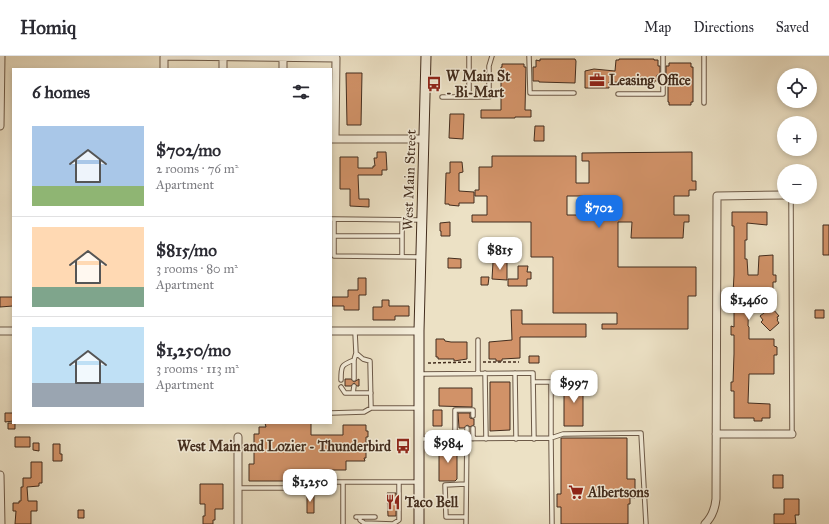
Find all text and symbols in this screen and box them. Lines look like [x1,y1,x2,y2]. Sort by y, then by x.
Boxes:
text: Homiq [20,16,76,39]
text: Map [644,19,671,36]
text: Directions [693,19,754,36]
text: Saved [776,19,809,36]
place label: W Main St - Bi-Mart [446,68,510,101]
map controls [777,68,817,204]
button: locate [777,68,817,108]
office icon: Leasing Office [588,71,606,89]
place label: Leasing Office [609,72,691,90]
bus stop icon: W Main St - Bi-Mart [425,75,443,93]
icon: filters [290,81,312,103]
text: 6 homes [32,82,90,103]
button: + [777,116,817,156]
street label: West Main Street [399,129,420,231]
text: $702/mo [156,140,221,161]
icon: home [64,142,112,190]
text: 2 rooms · 76 m² [156,161,238,177]
button: − [777,164,817,204]
text: Apartment [156,177,214,193]
pin: $702 [575,195,623,229]
text: $702 [585,200,613,216]
pin: $815 [476,237,524,271]
text: $815/mo [156,240,217,261]
text: $815 [487,242,513,258]
icon: home [64,243,112,291]
text: 3 rooms · 80 m² [156,261,238,277]
text: Apartment [156,277,214,293]
pin: $1,460 [716,287,782,321]
text: $1,460 [730,292,768,308]
text: $1,250/mo [156,340,231,361]
icon: home [64,343,112,391]
text: 3 rooms · 113 m² [156,361,239,377]
pin: $997 [550,370,598,404]
text: $997 [560,375,588,391]
text: Apartment [156,377,214,393]
pin: $984 [424,430,472,464]
text: $984 [434,435,462,451]
bus stop icon: West Main and Lozier - Thunderbird [394,437,412,455]
place label: West Main and Lozier - Thunderbird [177,438,392,455]
pin: $1,250 [277,469,343,503]
text: $1,250 [292,474,328,490]
supermarket icon: Albertsons [567,483,585,501]
place label: Albertsons [587,484,649,501]
restaurant icon: Taco Bell [384,493,402,511]
place label: Taco Bell [404,494,460,511]

